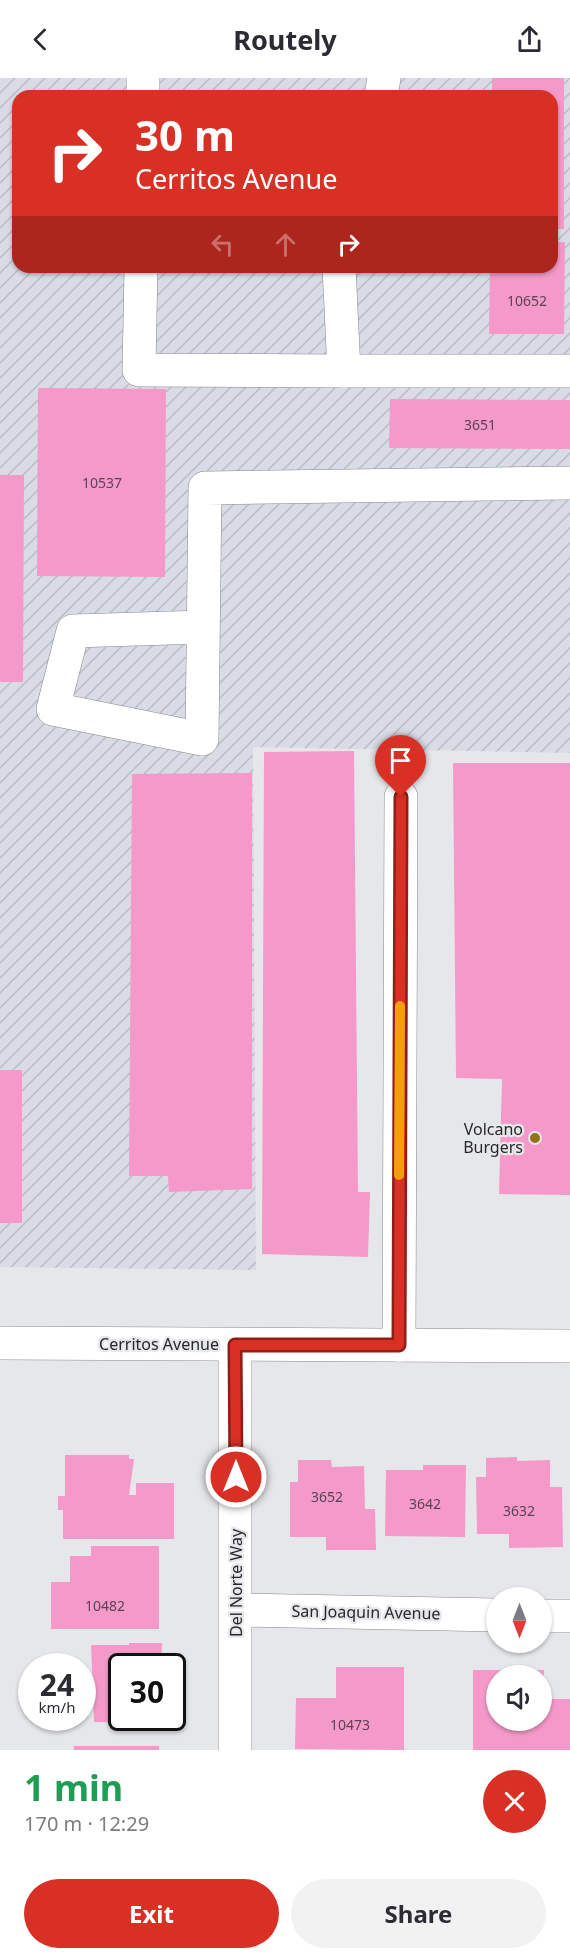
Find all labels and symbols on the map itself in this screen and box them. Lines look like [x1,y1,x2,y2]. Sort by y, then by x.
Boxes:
house number: 10652 [507,291,547,310]
house number: 3651 [464,415,496,434]
house number: 10537 [82,473,122,492]
pin [375,735,426,797]
place label: Volcano Burgers [463,1118,523,1158]
marker: Volcano Burgers [528,1131,542,1145]
street label: Cerritos Avenue [99,1333,219,1355]
position arrow [204,1445,268,1509]
house number: 3652 [311,1487,343,1506]
house number: 3642 [409,1494,441,1513]
house number: 3632 [503,1501,535,1520]
street label: Del Norte Way [225,1528,247,1637]
north arrow [486,1587,552,1653]
house number: 10482 [85,1596,125,1615]
street label: San Joaquin Avenue [291,1600,441,1624]
speed limit sign: 30 [108,1653,186,1731]
house number: 10473 [330,1715,370,1734]

